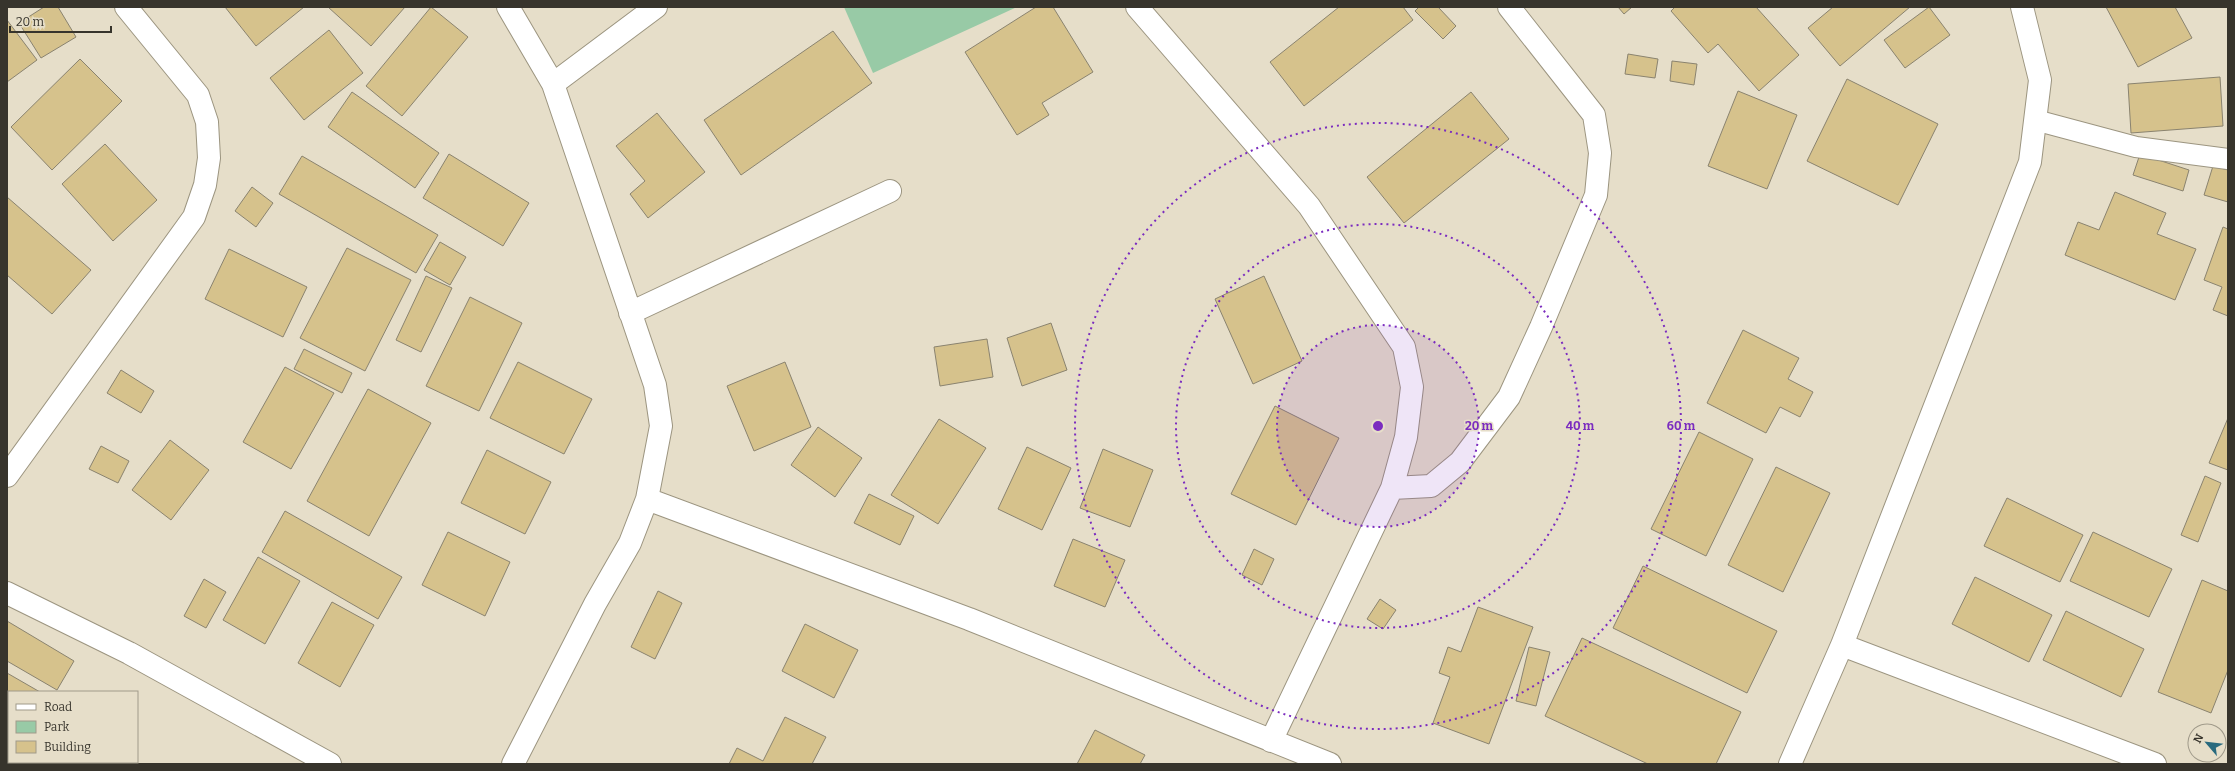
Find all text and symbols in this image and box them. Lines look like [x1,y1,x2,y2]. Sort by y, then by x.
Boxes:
scale bar [10,8,111,34]
text: 20 m [16,15,45,29]
centre of rings [1371,419,1385,433]
text: 20 m [1465,419,1494,433]
text: 40 m [1566,419,1595,433]
text: 60 m [1667,419,1696,433]
legend [8,691,138,763]
text: Road [44,700,72,714]
text: Park [44,720,70,734]
north arrow [2187,723,2227,763]
text: N [2191,731,2207,745]
text: Building [44,740,91,754]

